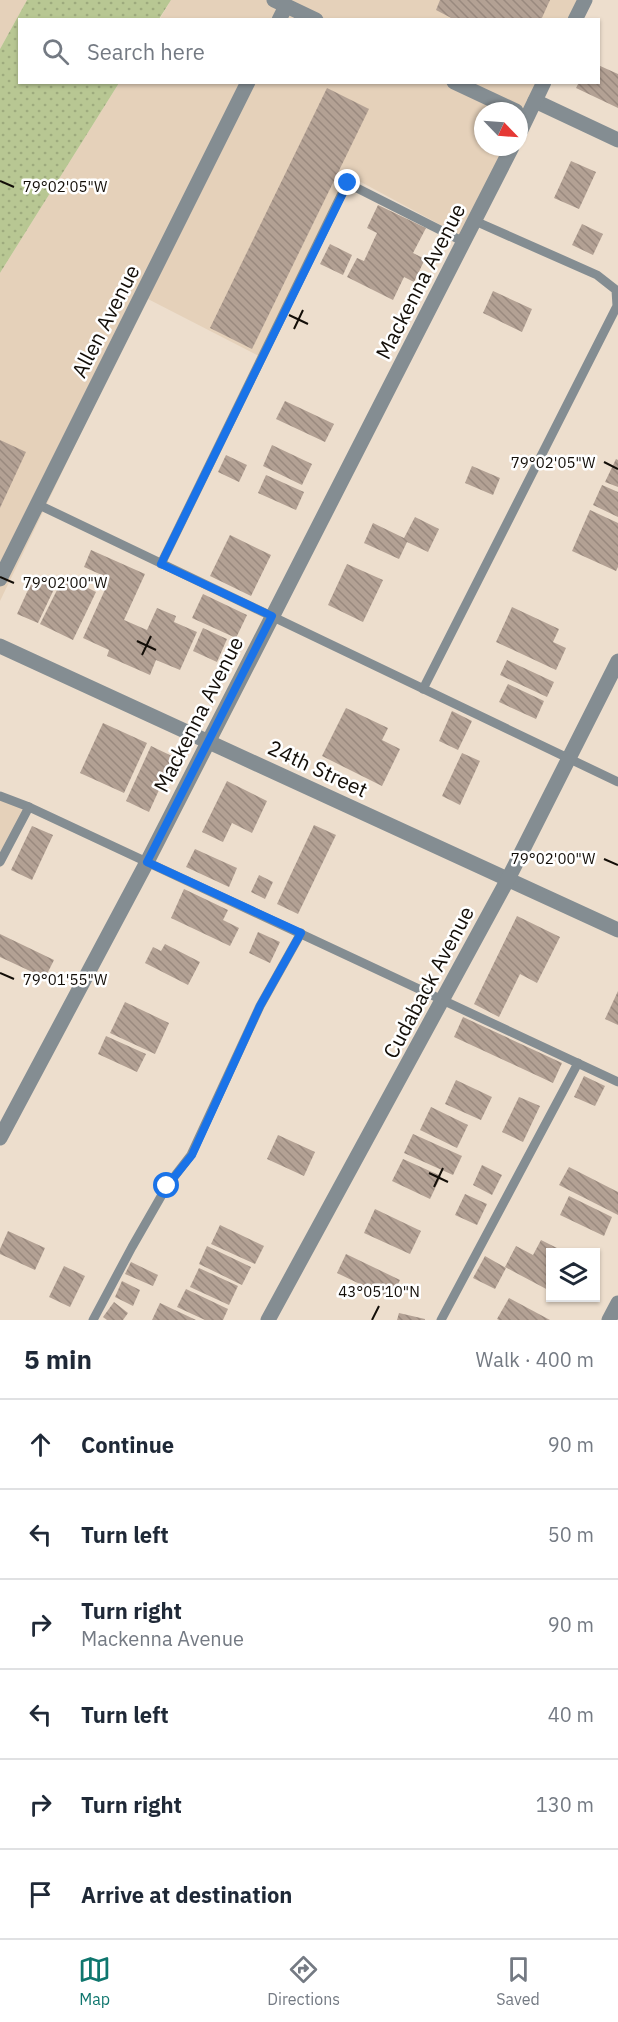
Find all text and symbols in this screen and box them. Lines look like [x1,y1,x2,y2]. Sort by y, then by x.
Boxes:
search box [18,18,600,84]
icon: search [39,35,72,68]
text: Search here [87,37,205,66]
north arrow [474,102,528,156]
route end [334,169,360,195]
text: 79°02'05"W [23,177,108,196]
street label: Mackenna Avenue [369,198,471,364]
street label: Allen Avenue [65,260,145,382]
text: 79°02'05"W [511,453,596,472]
text: 79°02'00"W [23,573,108,592]
street label: Mackenna Avenue [147,631,249,797]
street label: 24th Street [264,733,372,803]
text: 79°02'00"W [511,849,596,868]
street label: Cudaback Avenue [376,901,480,1063]
text: 79°01'55"W [23,970,108,989]
route start [153,1172,179,1198]
map controls [546,1248,600,1302]
button: layers [546,1248,600,1302]
text: 43°05'10"N [338,1282,420,1301]
text: 5 min [24,1342,92,1376]
text: Walk · 400 m [476,1346,594,1373]
icon: ahead [24,1428,57,1461]
text: Continue [81,1430,174,1459]
text: 90 m [548,1431,594,1458]
icon: left [24,1518,57,1551]
text: Turn left [81,1520,169,1549]
text: 50 m [548,1521,594,1548]
text: Turn right [81,1596,182,1625]
icon: right [24,1608,57,1641]
text: 90 m [548,1611,594,1638]
text: Mackenna Avenue [81,1625,244,1652]
icon: left [24,1698,57,1731]
text: Turn left [81,1700,169,1729]
text: 40 m [548,1701,594,1728]
icon: right [24,1788,57,1821]
text: Turn right [81,1790,182,1819]
text: 130 m [536,1791,594,1818]
icon: arrive [24,1878,57,1911]
text: Arrive at destination [81,1880,292,1909]
tab: Map [78,1953,111,2009]
tab: Directions [267,1953,340,2009]
tab: Saved [496,1953,540,2009]

